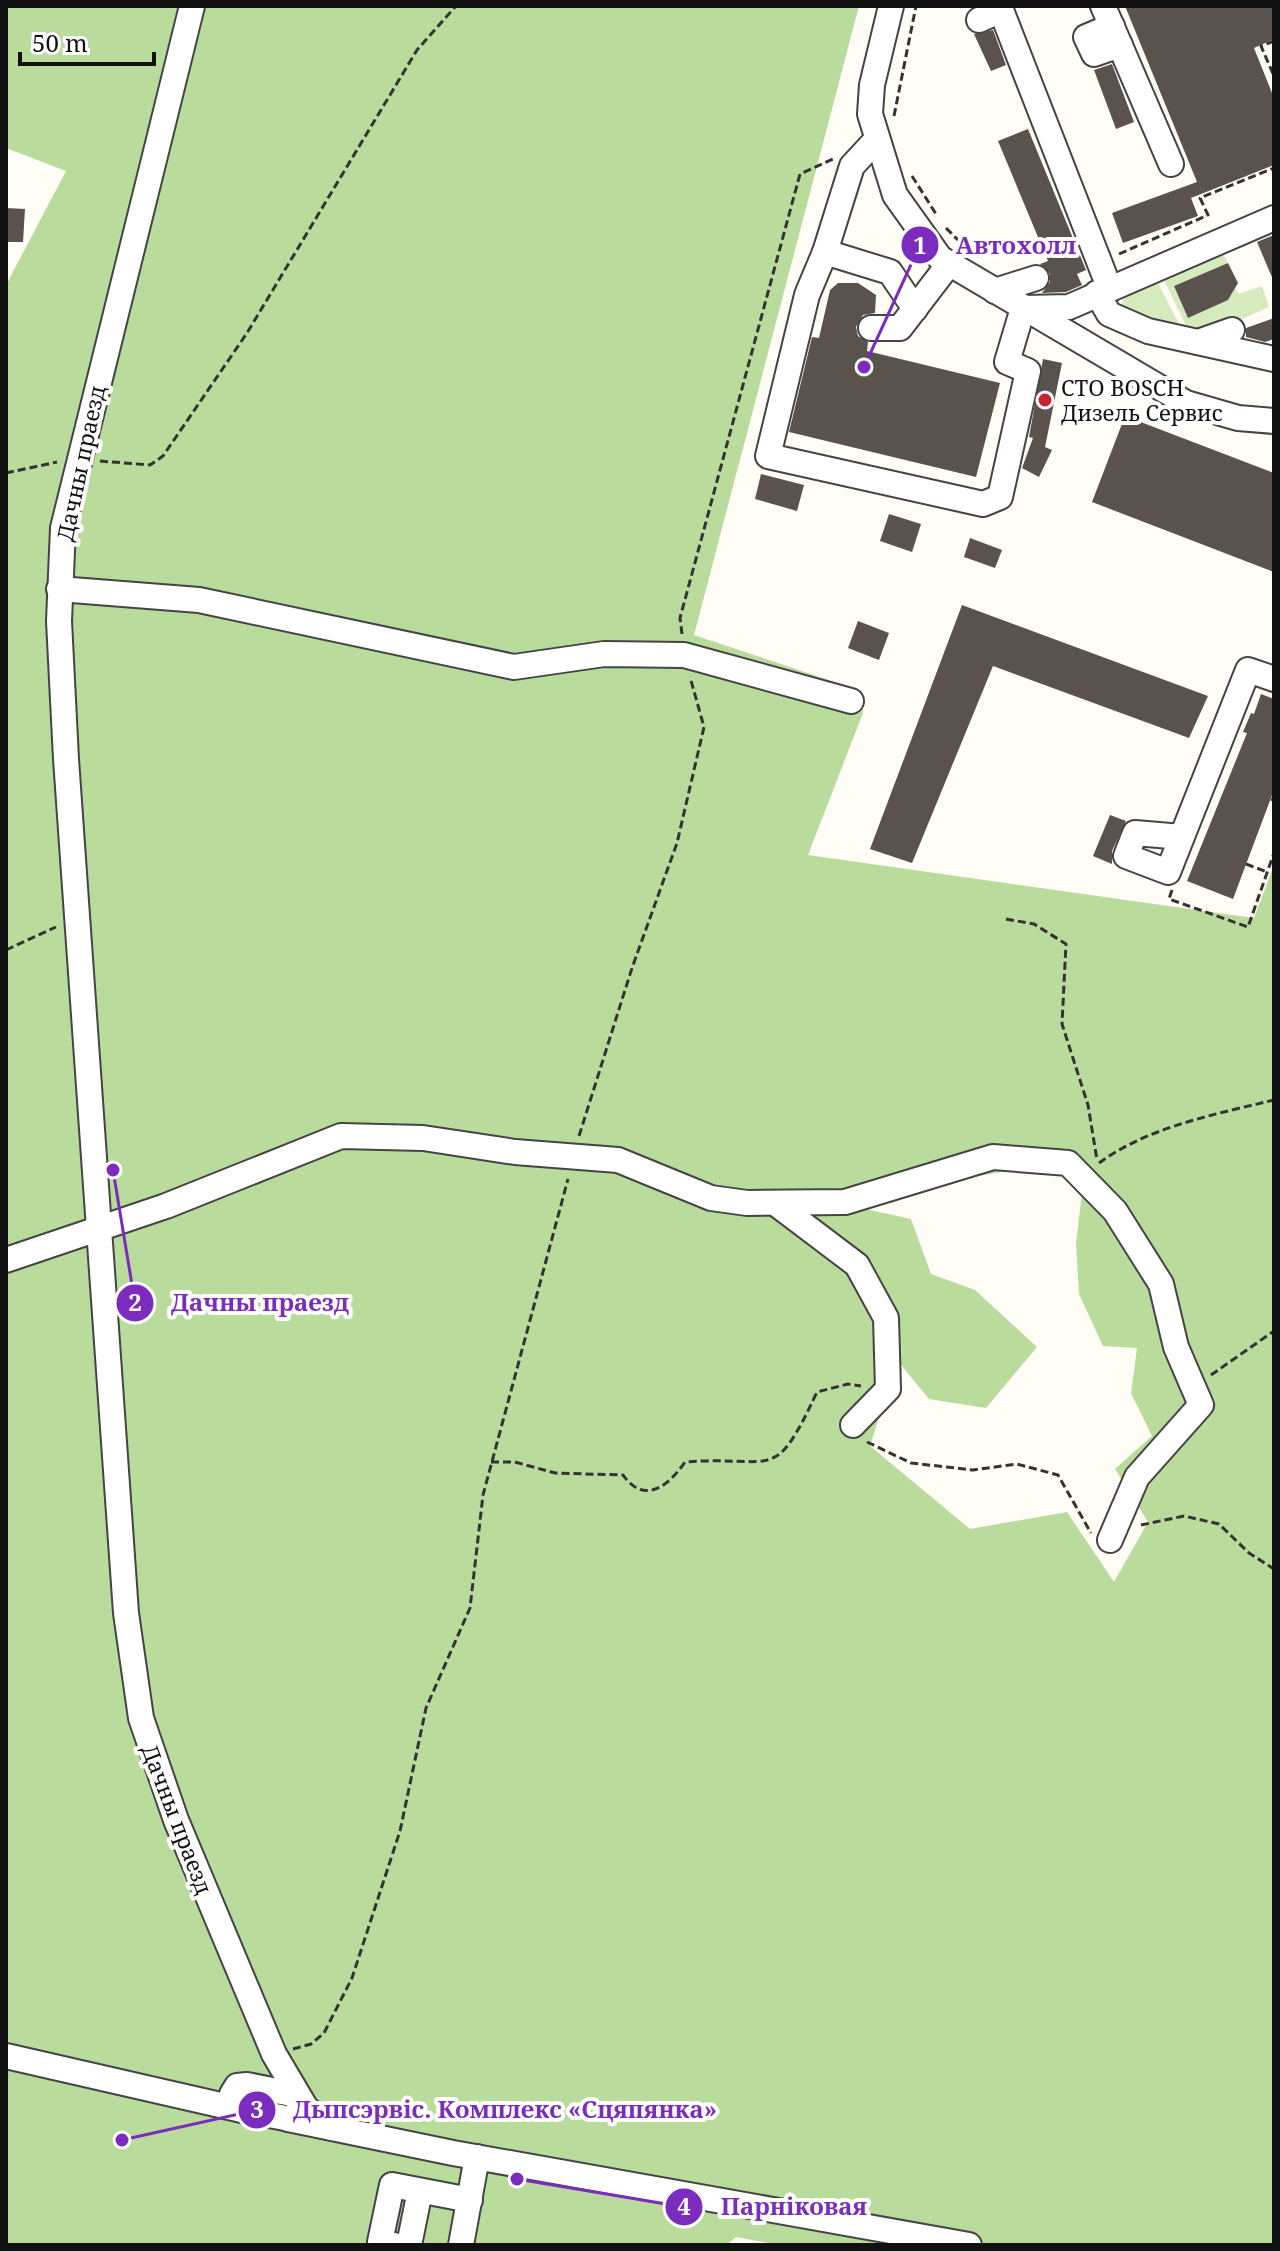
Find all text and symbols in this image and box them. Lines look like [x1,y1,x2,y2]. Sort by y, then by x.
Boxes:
scale bar [20,16,154,66]
text: 50 m [32,26,88,59]
callout: Автохолл [900,221,1092,269]
text: 1 [913,228,927,261]
text: Автохолл [956,228,1076,261]
place label: СТО BOSCH Дизель Сервис [1061,372,1223,427]
street label: Дачны праезд [49,383,111,543]
marker: СТО BOSCH Дизель Сервис [1036,391,1054,409]
callout: Дачны праезд [115,1279,365,1327]
text: 2 [128,1285,142,1318]
text: Дачны праезд [171,1285,349,1318]
street label: Дачны праезд [136,1740,220,1898]
callout: Дыпсэрвіс. Комплекс «Сцяпянка» [237,2086,733,2134]
text: 3 [250,2092,264,2125]
text: Дыпсэрвіс. Комплекс «Сцяпянка» [293,2092,717,2125]
callout: Парніковая [664,2183,883,2231]
text: 4 [677,2189,691,2222]
text: Парніковая [721,2189,868,2222]

